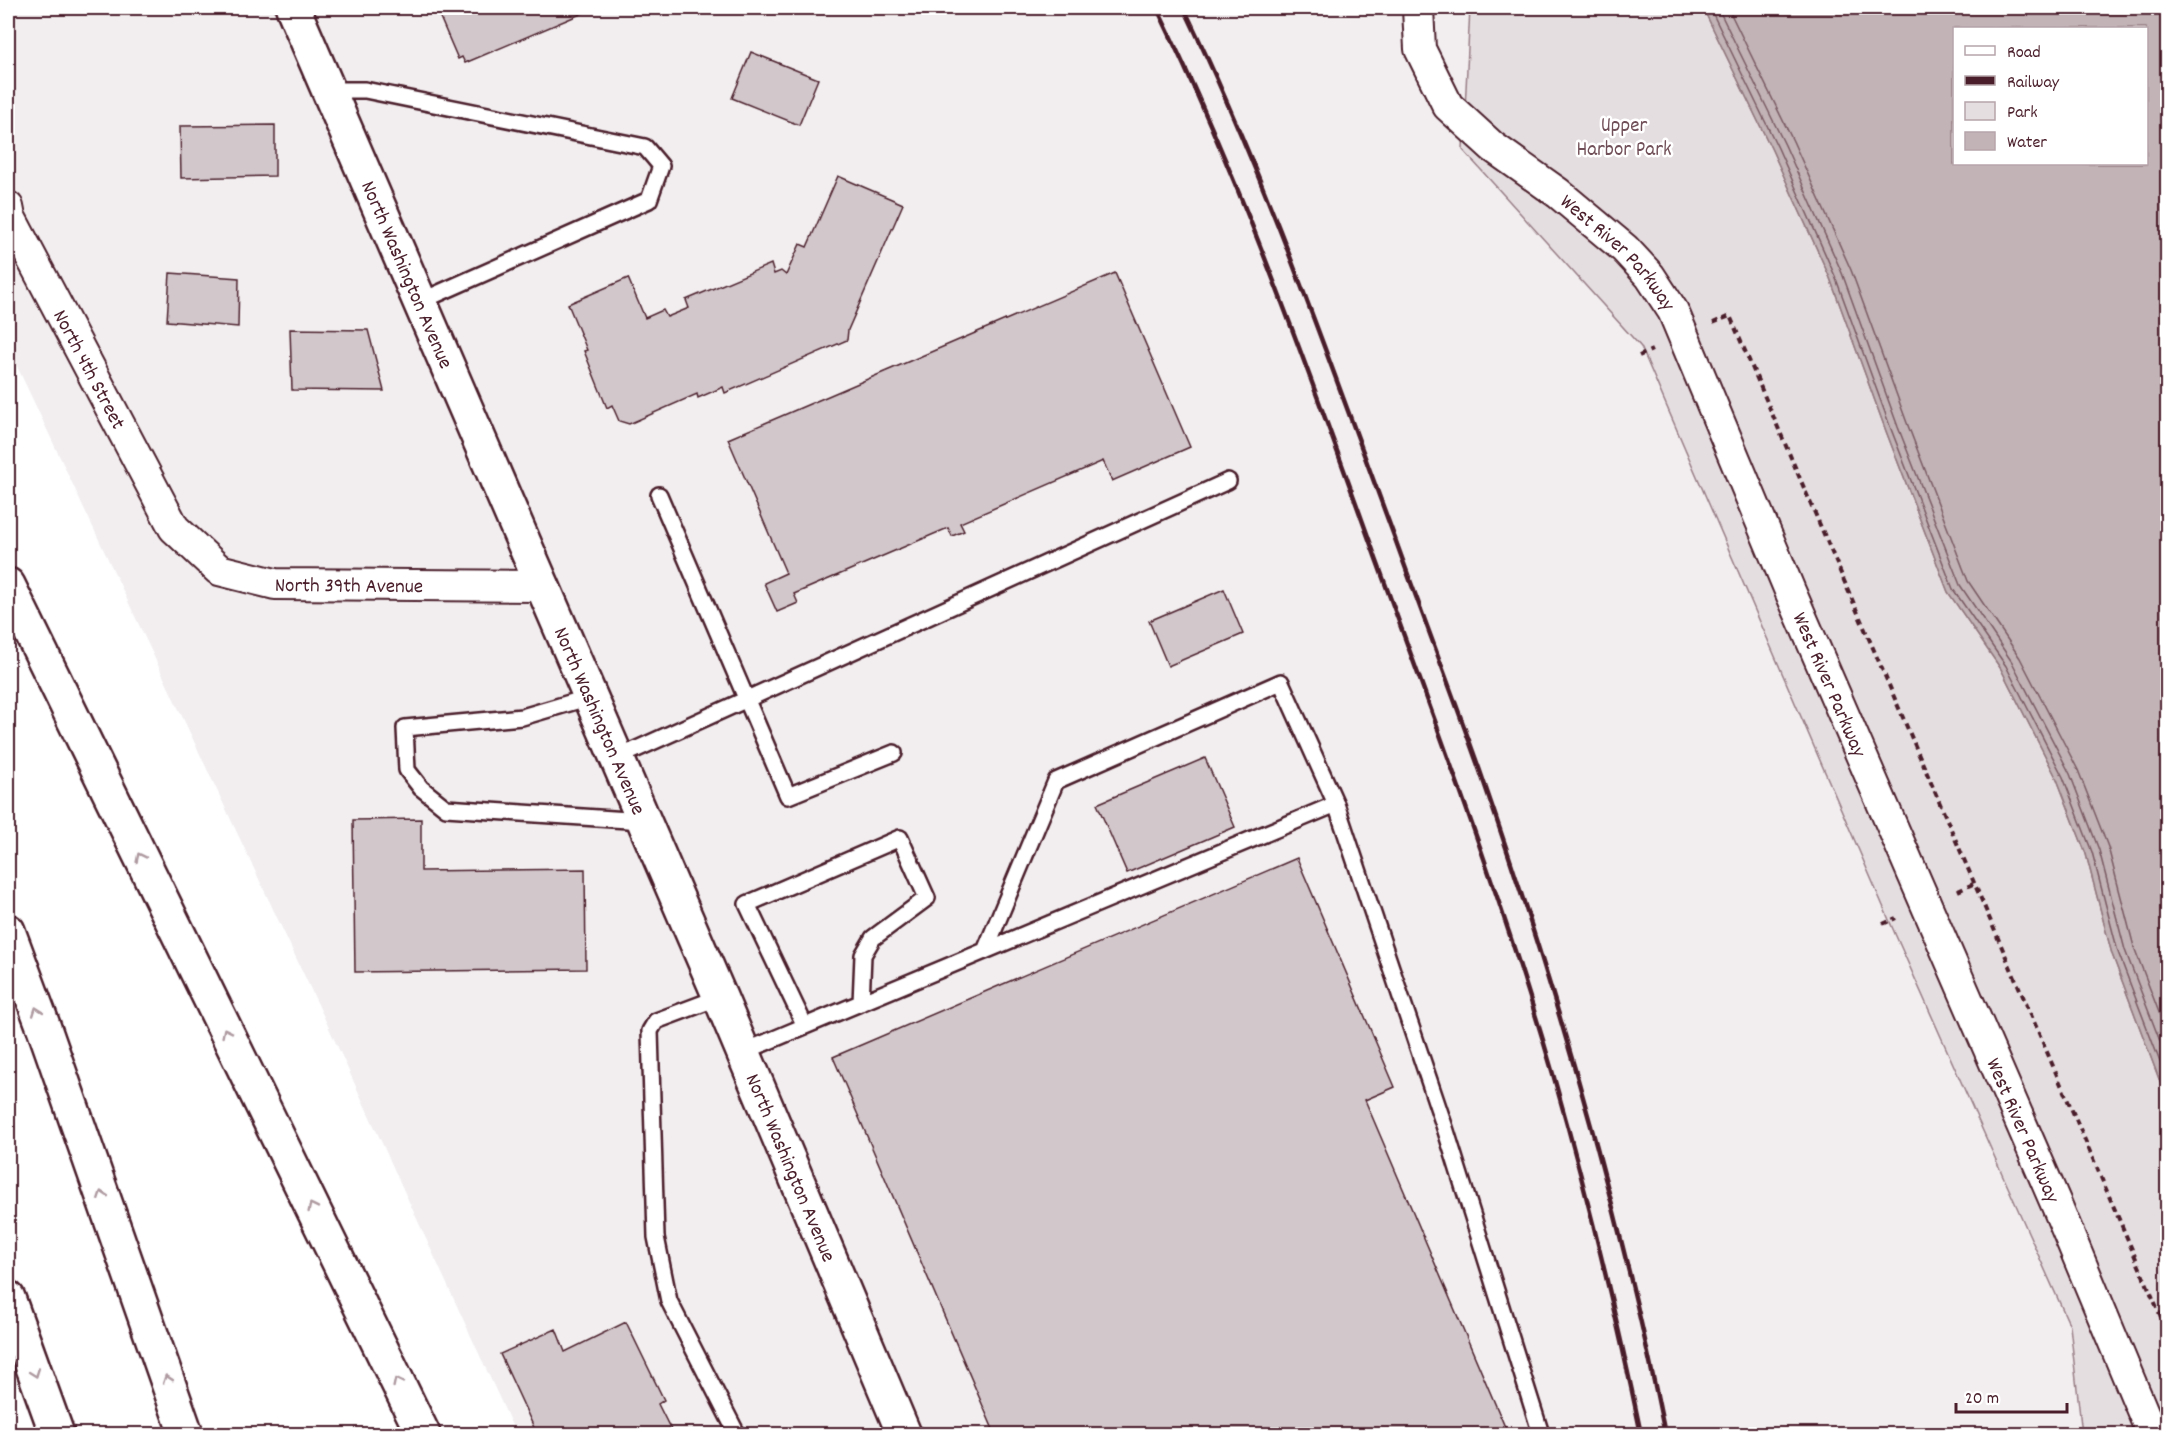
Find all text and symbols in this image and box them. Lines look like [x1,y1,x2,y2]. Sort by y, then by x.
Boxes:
legend [1953,27,2148,165]
text: Road [2007,41,2041,66]
text: Railway [2007,71,2060,96]
text: Park [2007,101,2038,126]
park label: Upper Harbor Park [1576,112,1672,166]
text: Water [2007,131,2047,156]
street label: North Washington Avenue [351,177,459,374]
street label: West River Parkway [1552,189,1681,318]
street label: North 4th Street [44,305,132,436]
street label: North 39th Avenue [275,572,423,603]
street label: West River Parkway [1783,608,1873,763]
street label: North Washington Avenue [544,623,652,820]
one-way arrow [135,852,147,863]
one-way arrow [32,1007,45,1017]
one-way arrow [221,1027,233,1038]
street label: West River Parkway [1977,1054,2066,1209]
street label: North Washington Avenue [736,1070,842,1267]
one-way arrow [97,1190,110,1201]
one-way arrow [307,1202,319,1213]
one-way arrow [27,1367,40,1378]
one-way arrow [161,1374,174,1385]
scale bar [1956,1376,2067,1414]
one-way arrow [393,1378,404,1388]
text: 20 m [1965,1387,1999,1412]

